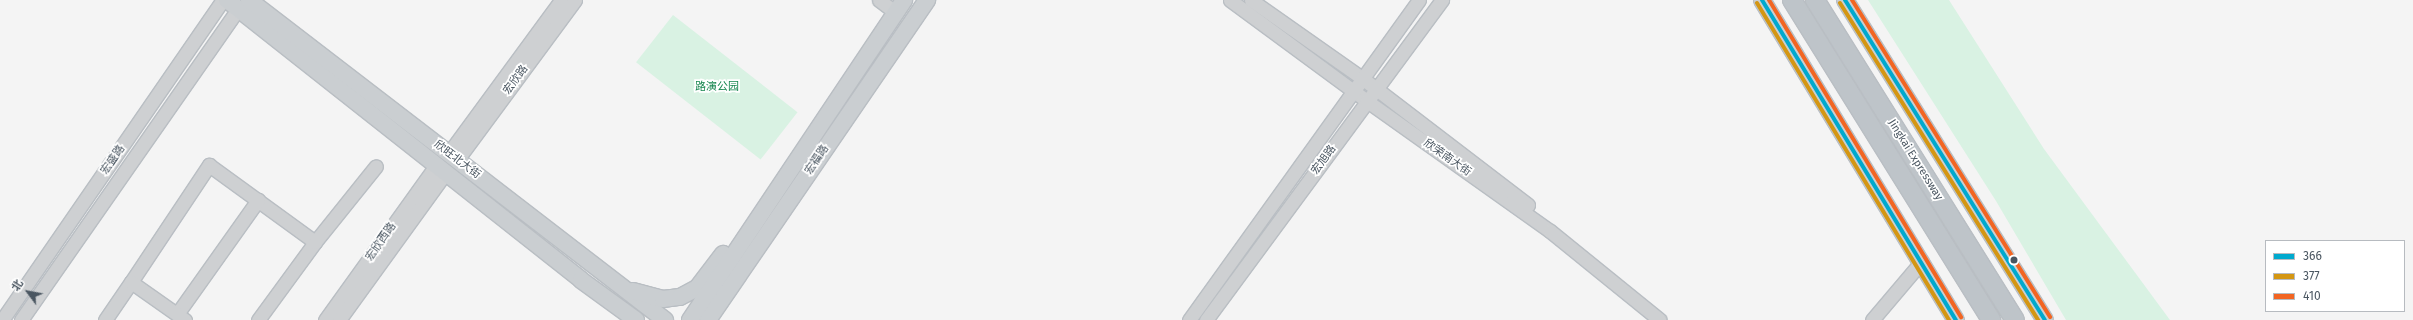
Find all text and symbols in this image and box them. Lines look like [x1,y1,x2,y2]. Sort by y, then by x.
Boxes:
street label: 宏欣路 [501,63,531,97]
park label: 路演公园 [695,80,739,94]
street label: Jingkai Expressway [1885,117,1945,203]
street label: 欣荣南大街 [1421,137,1473,179]
street label: 欣旺北大街 [431,138,483,182]
street label: 宏盛路 [98,143,128,177]
street label: 宏福路 [802,143,832,177]
street label: 宏旭路 [1309,143,1339,177]
street label: 宏欣西路 [363,220,399,264]
legend [2265,240,2405,312]
text: 366 [2303,249,2322,263]
unlabelled marker [2009,255,2019,265]
text: 377 [2303,269,2320,283]
north arrow [8,272,48,312]
text: 北 [9,277,26,293]
text: 410 [2303,289,2321,303]

